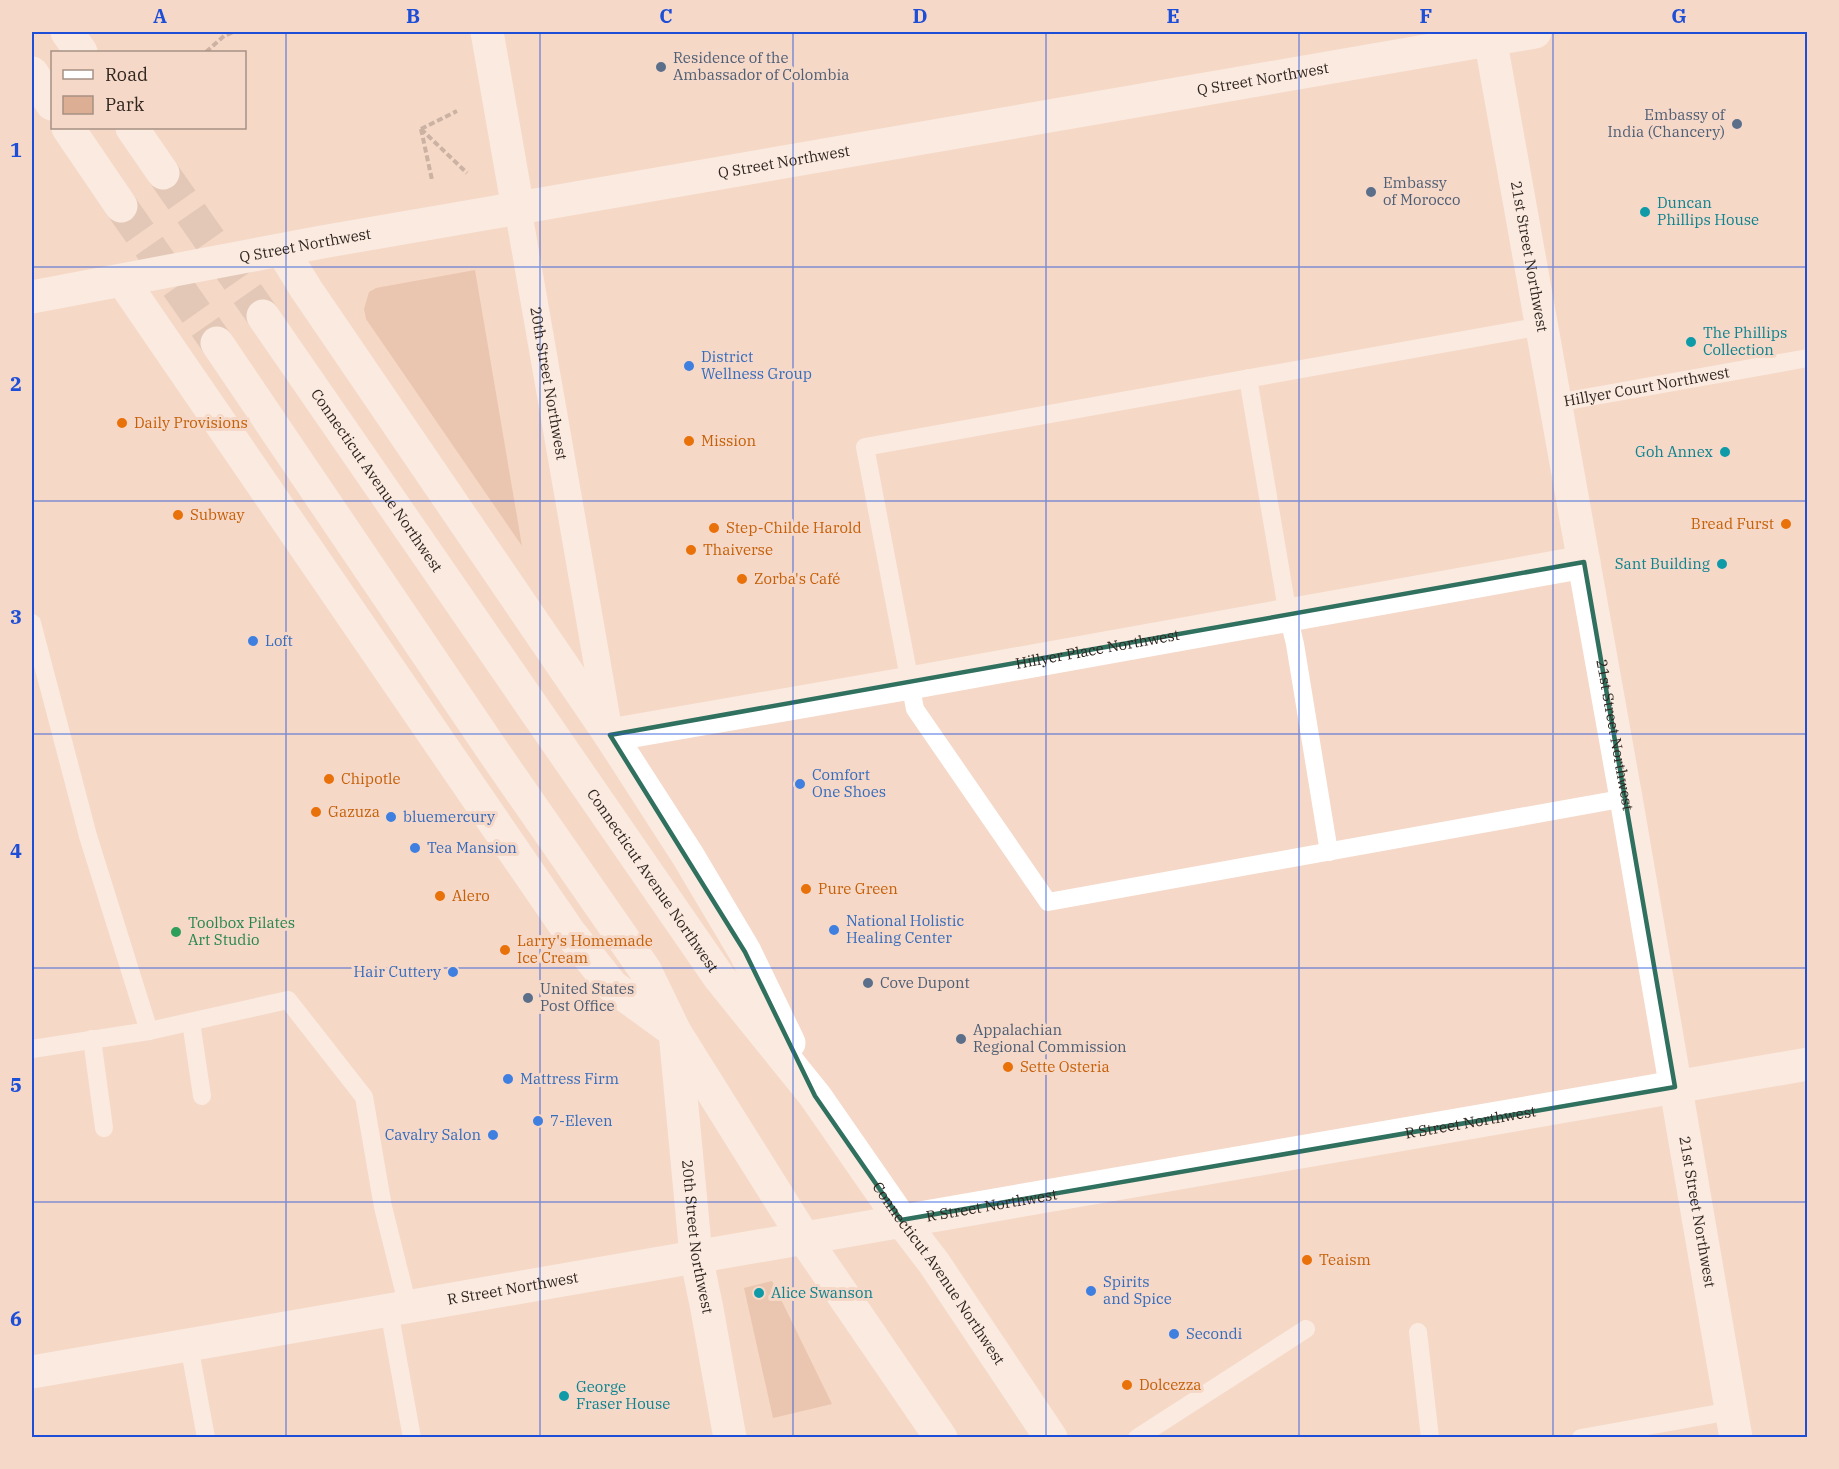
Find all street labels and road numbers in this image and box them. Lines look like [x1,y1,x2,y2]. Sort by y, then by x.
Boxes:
street label: Q Street Northwest [1195,58,1330,99]
street label: Q Street Northwest [717,141,851,182]
street label: 21st Street Northwest [1507,179,1552,333]
street label: Q Street Northwest [238,224,372,266]
street label: 20th Street Northwest [526,305,572,461]
street label: Hillyer Court Northwest [1562,362,1731,410]
street label: Connecticut Avenue Northwest [307,385,447,576]
street label: Hillyer Place Northwest [1014,625,1181,673]
street label: 21st Street Northwest [1592,658,1638,812]
street label: Connecticut Avenue Northwest [583,785,723,976]
street label: R Street Northwest [1403,1101,1537,1143]
street label: 21st Street Northwest [1675,1135,1720,1289]
street label: 20th Street Northwest [678,1159,718,1315]
street label: Connecticut Avenue Northwest [868,1178,1009,1368]
street label: R Street Northwest [925,1184,1059,1226]
street label: R Street Northwest [446,1267,580,1309]

